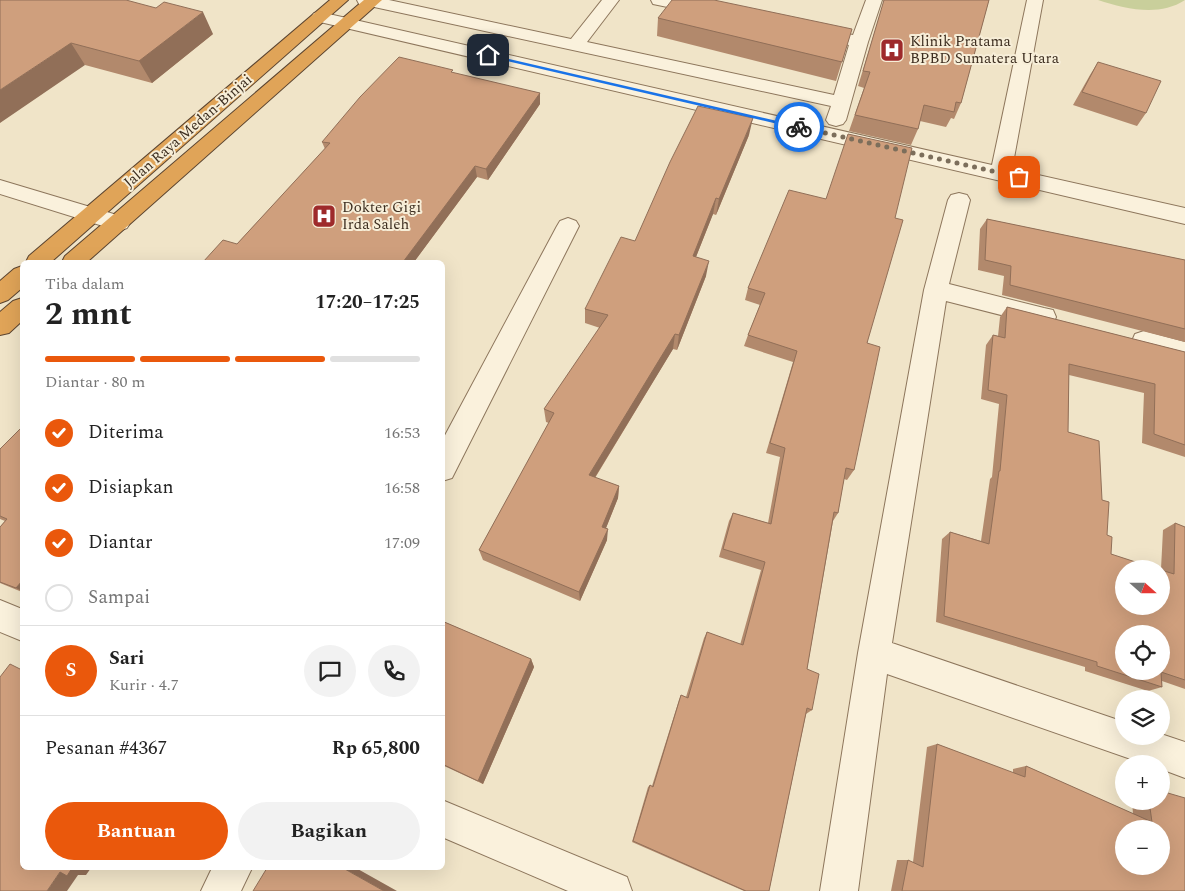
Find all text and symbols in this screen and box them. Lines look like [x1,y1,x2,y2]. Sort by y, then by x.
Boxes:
place label: Klinik Pratama BPBD Sumatera Utara [910,30,1060,70]
pin [467,34,509,76]
hospital icon: Klinik Pratama BPBD Sumatera Utara [879,37,905,63]
icon: home [474,41,502,69]
street label: Jalan Raya Medan-Binjai [118,68,258,194]
courier [774,102,824,152]
icon: bike [785,113,813,141]
pin [998,156,1040,198]
icon: bag [1005,163,1033,191]
place label: Dokter Gigi Irda Saleh [342,196,421,236]
hospital icon: Dokter Gigi Irda Saleh [311,203,337,229]
text: Tiba dalam [45,272,125,296]
text: 17:20–17:25 [315,288,420,317]
text: 2 mnt [45,290,132,339]
text: Diantar · 80 m [45,370,145,394]
text: Diterima [88,418,164,447]
icon: check [45,419,73,447]
text: 16:53 [384,421,420,445]
text: Disiapkan [88,473,174,502]
icon: check [45,474,73,502]
text: 16:58 [384,476,420,500]
text: Diantar [88,528,153,557]
icon: check [45,529,73,557]
text: 17:09 [384,531,420,555]
north arrow [1115,560,1170,615]
map controls [1115,560,1170,875]
text: Sampai [88,583,150,612]
button: locate [1115,625,1170,680]
text: Sari [109,644,144,673]
button: chat [304,645,356,697]
button: phone [368,645,420,697]
text: S [66,656,76,685]
text: Kurir · 4.7 [109,673,179,697]
button: layers [1115,690,1170,745]
text: Pesanan #4367 [45,734,167,763]
text: Rp 65,800 [332,734,420,763]
button: + [1115,755,1170,810]
button: Bantuan [45,802,228,860]
button: Bagikan [238,802,420,860]
button: − [1115,820,1170,875]

